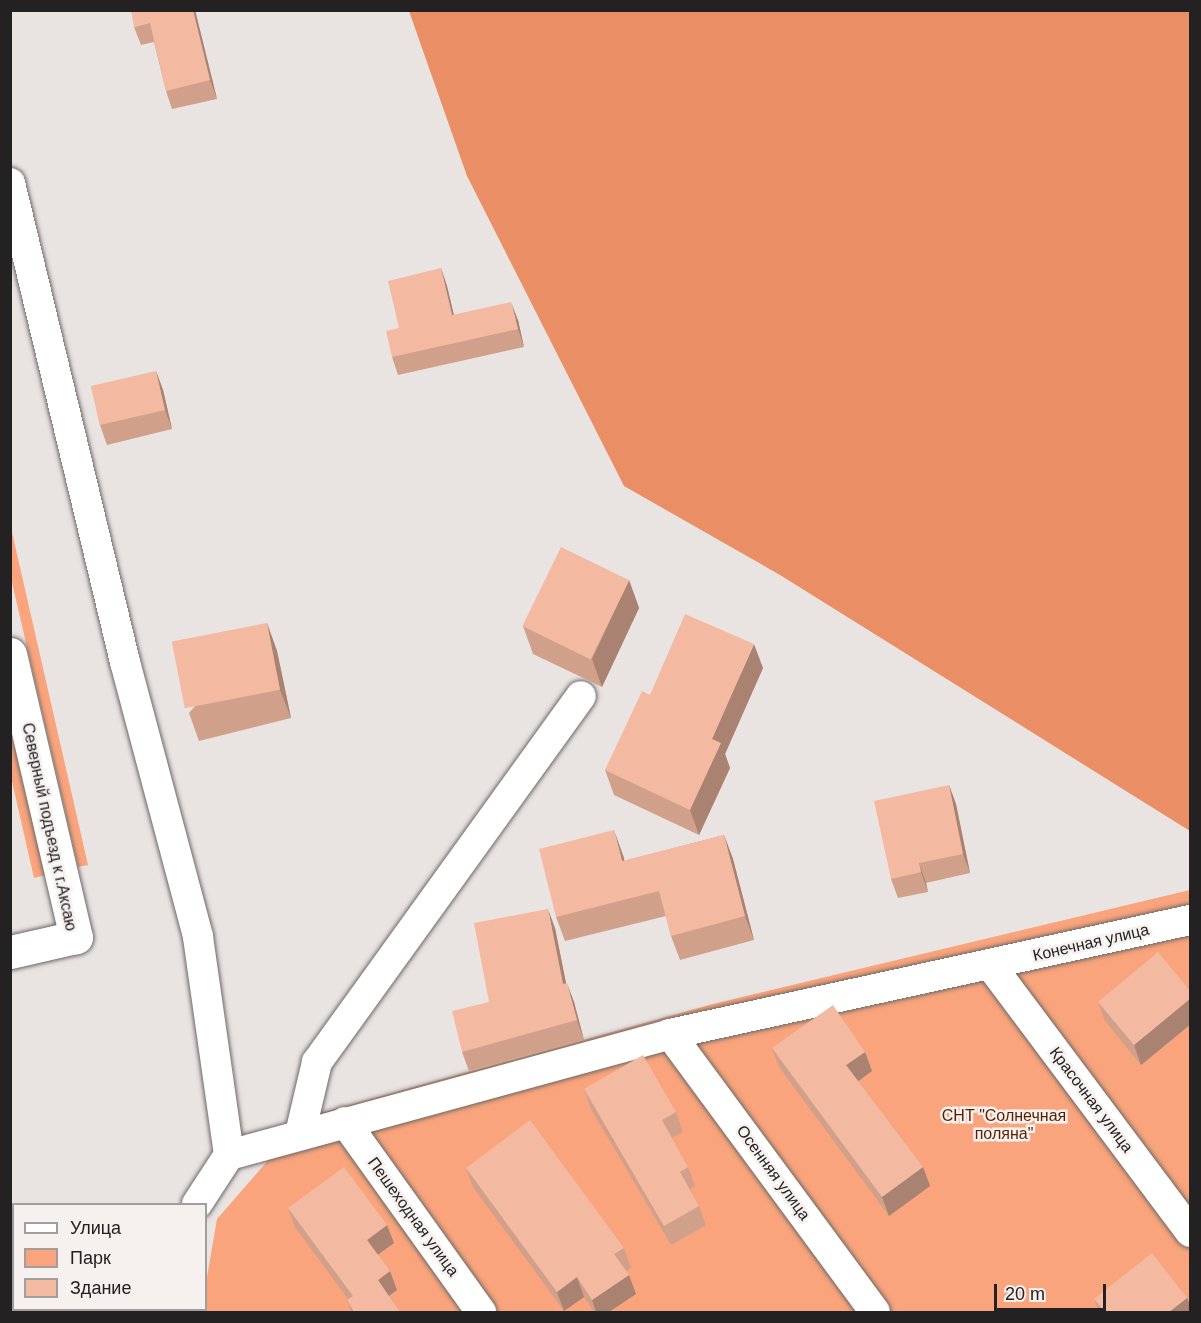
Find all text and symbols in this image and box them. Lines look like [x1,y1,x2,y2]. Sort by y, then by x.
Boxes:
street label: Северный подъезд к г.Аксаю [18,721,80,933]
street label: Конечная улица [1031,920,1151,966]
street label: Красочная улица [1045,1044,1137,1156]
park label: СНТ "Солнечная поляна" [942,1106,1066,1144]
street label: Осенняя улица [732,1122,814,1224]
street label: Пешеходная улица [363,1154,463,1280]
legend [12,1203,207,1311]
text: Улица [70,1218,121,1238]
text: Парк [70,1248,111,1268]
scale bar [997,1272,1110,1310]
text: Здание [70,1278,131,1298]
text: 20 m [1005,1284,1045,1304]

